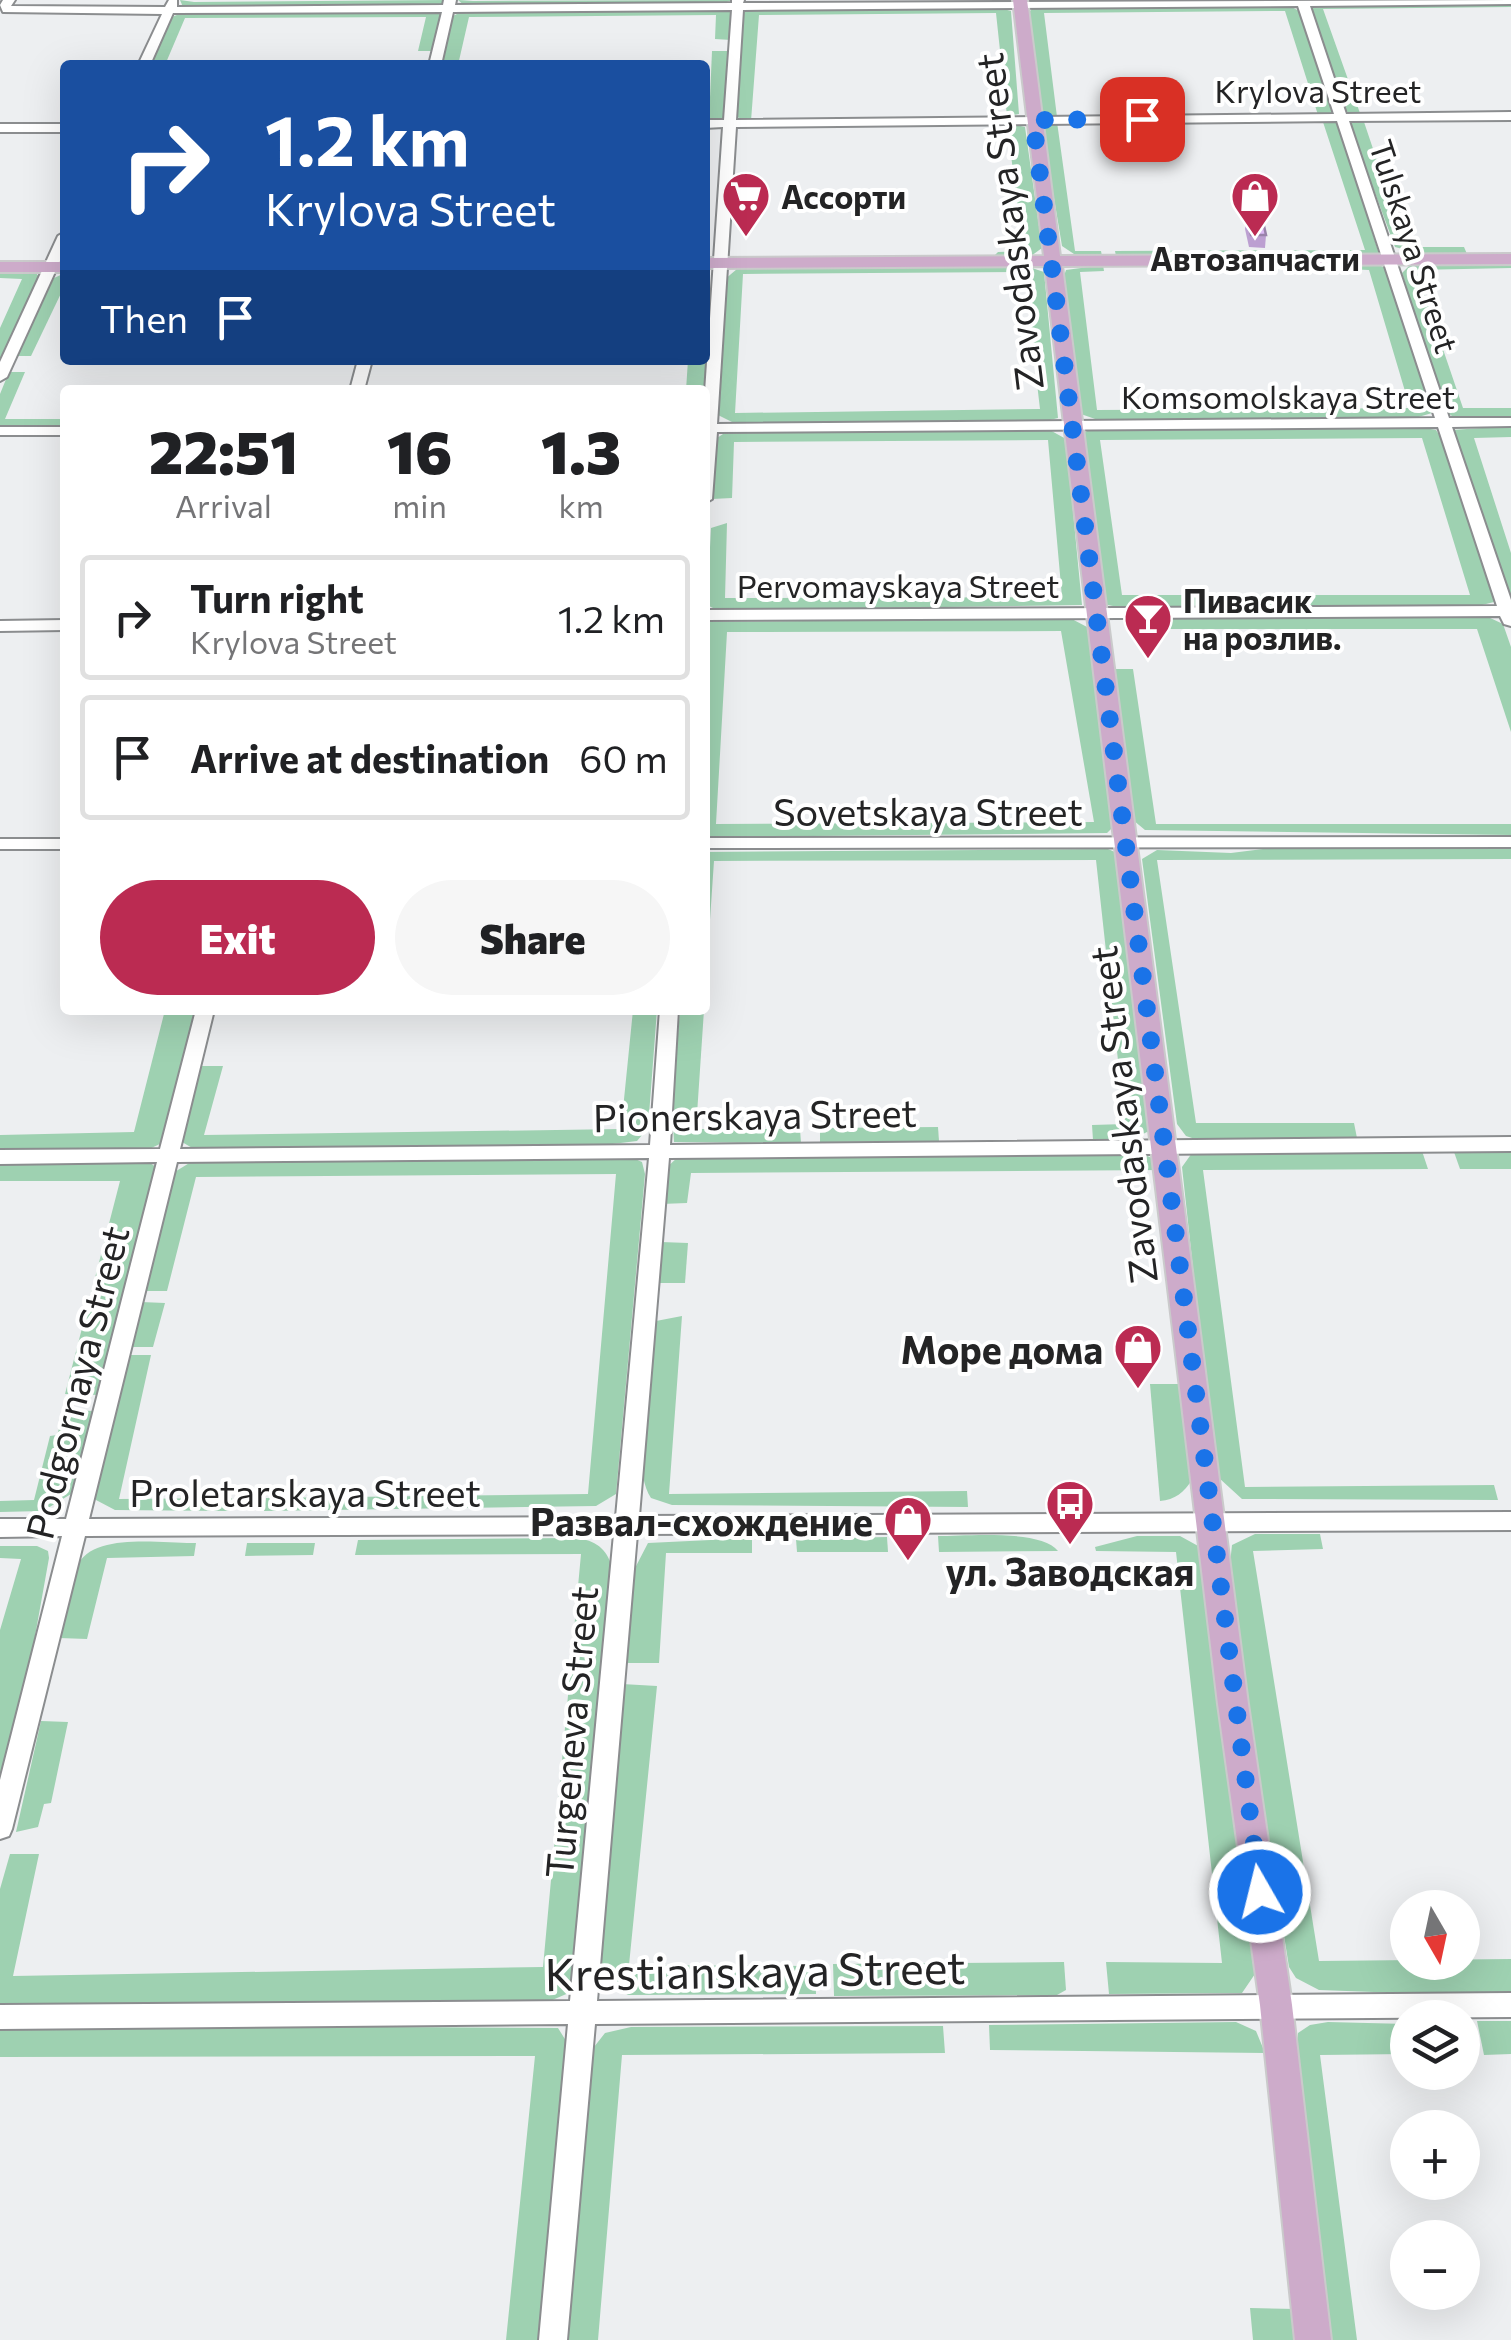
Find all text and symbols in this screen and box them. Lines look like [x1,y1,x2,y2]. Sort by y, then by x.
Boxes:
street label: Zavodaskaya Street [964,51,1052,393]
street label: Krylova Street [1215,70,1421,110]
pin [1100,77,1185,162]
icon: arrive [1115,92,1170,147]
text: 1.2 km [265,95,470,180]
icon: right [100,100,230,230]
street label: Tulskaya Street [1362,134,1468,358]
supermarket icon: Ассорти [720,170,772,238]
shop icon: Автозапчасти [1229,170,1281,238]
place label: Ассорти [781,176,906,216]
text: Krylova Street [265,180,556,235]
place label: Автозапчасти [1150,238,1360,278]
icon: arrive [208,290,263,345]
text: Then [100,294,188,341]
street label: Komsomolskaya Street [1121,376,1455,416]
text: 22:51 [149,413,298,486]
text: 16 [387,413,452,486]
text: 1.3 [541,413,621,486]
text: Arrival [175,485,272,525]
text: min [392,485,447,525]
text: km [558,485,604,525]
street label: Pervomayskaya Street [737,565,1059,605]
text: Turn right [190,574,364,621]
place label: Пивасик на розлив. [1183,580,1342,657]
icon: right [105,590,160,645]
bar icon: Пивасик на розлив. [1122,592,1174,660]
text: 1.2 km [558,594,665,641]
text: Krylova Street [190,621,397,661]
icon: arrive [105,730,160,785]
text: Arrive at destination [190,734,549,781]
text: 60 m [579,734,668,781]
street label: Sovetskaya Street [773,787,1083,834]
button: Exit [100,880,375,995]
button: Share [395,880,670,995]
street label: Zavodaskaya Street [1078,944,1166,1286]
street label: Pionerskaya Street [593,1088,917,1140]
street label: Podgornaya Street [14,1221,138,1543]
shop icon: Море дома [1112,1322,1164,1390]
place label: Море дома [900,1325,1103,1372]
street label: Proletarskaya Street [129,1468,481,1515]
bus stop icon: ул. Заводская [1044,1478,1096,1546]
shop icon: Развал-схождение [882,1494,934,1562]
place label: Развал-схождение [530,1497,873,1544]
place label: ул. Заводская [946,1547,1194,1594]
street label: Turgeneva Street [534,1584,606,1880]
position arrow [1208,1840,1312,1944]
north arrow [1390,1890,1480,1980]
map controls [1390,1890,1480,2310]
street label: Krestianskaya Street [544,1938,966,2000]
button: layers [1390,2000,1480,2090]
button: + [1390,2110,1480,2200]
button: − [1390,2220,1480,2310]

